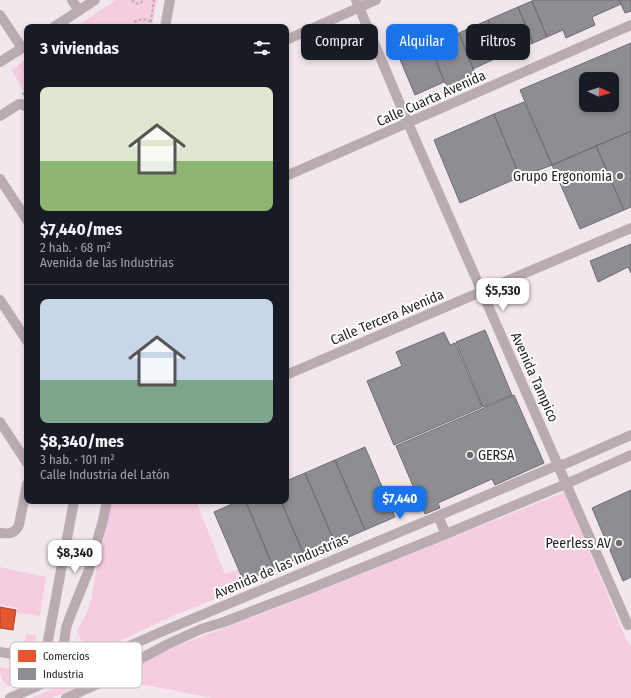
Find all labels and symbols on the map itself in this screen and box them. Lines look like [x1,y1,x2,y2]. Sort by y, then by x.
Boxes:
street label: Calle Cuarta Avenida [374,67,488,130]
north arrow [579,72,619,112]
place label: Grupo Ergonomia [513,168,612,185]
marker: Grupo Ergonomia [615,171,625,181]
pin: $5,530 [470,278,536,312]
street label: Calle Tercera Avenida [328,286,446,349]
street label: Avenida Tampico [507,330,562,425]
place label: GERSA [478,447,515,464]
marker: GERSA [465,450,475,460]
pin: $7,440 [367,486,433,520]
street label: Avenida de las Industrias [212,531,351,602]
place label: Peerless AV [545,535,612,552]
marker: Peerless AV [614,538,624,548]
pin: $8,340 [42,540,108,574]
legend [10,642,142,688]
text: Comercios [43,650,90,663]
text: Industria [43,668,84,681]

